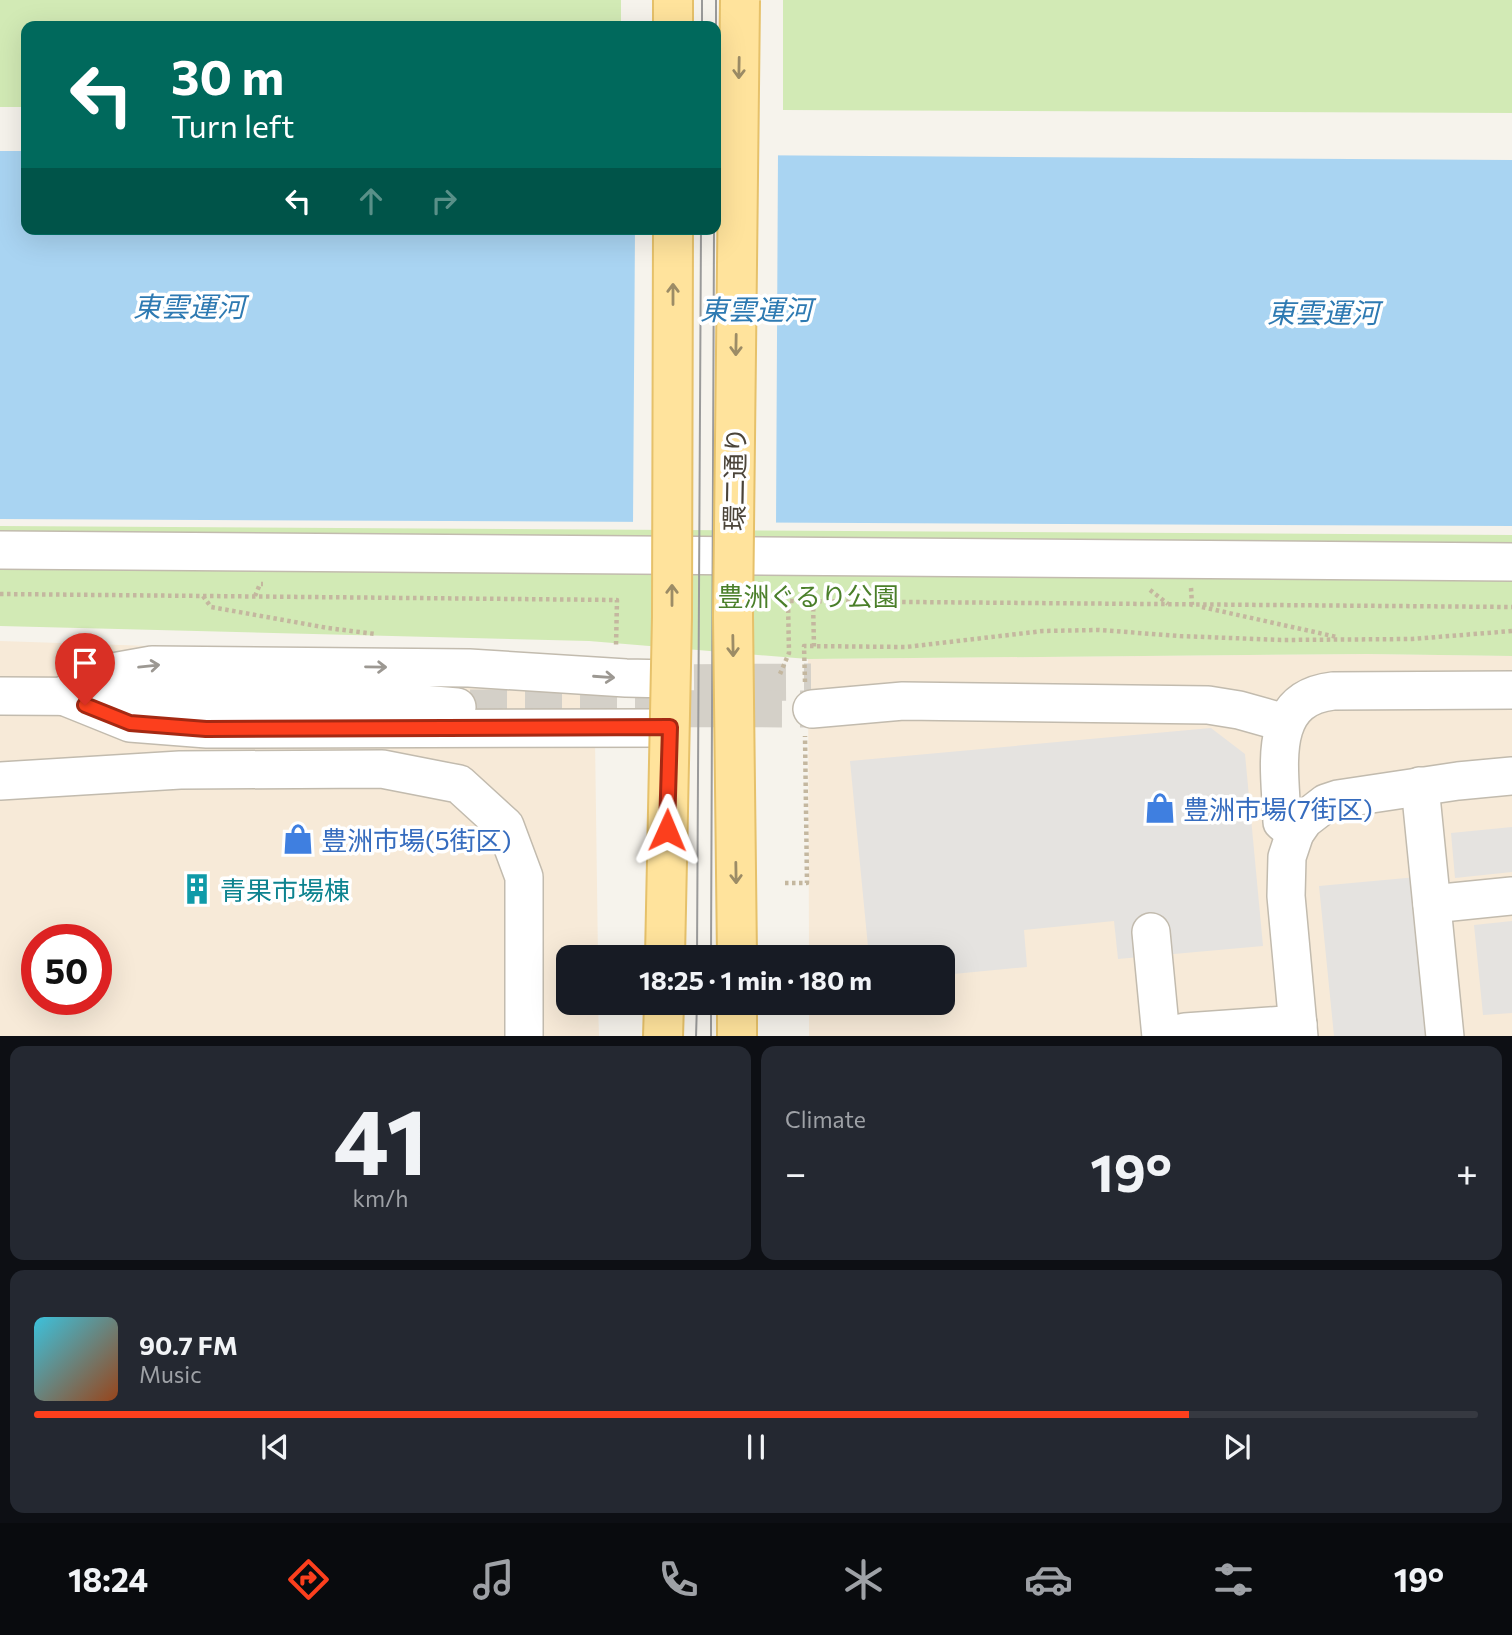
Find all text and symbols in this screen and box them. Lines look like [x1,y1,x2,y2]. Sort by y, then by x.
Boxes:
text: 30 m [171,45,284,105]
icon: left [56,49,147,140]
one-way arrow [732,56,746,79]
text: Turn left [171,105,295,145]
icon: left [279,182,317,220]
icon: ahead [352,182,390,220]
icon: right [425,182,463,220]
one-way arrow [666,283,680,306]
water label: 東雲運河 [133,289,250,323]
water label: 東雲運河 [700,292,817,326]
water label: 東雲運河 [1267,295,1384,329]
one-way arrow [729,333,743,356]
street label: 環二通り [718,427,750,531]
park label: 豊洲ぐるり公園 [717,580,899,611]
one-way arrow [665,584,679,607]
pin [55,633,115,705]
one-way arrow [726,634,740,657]
icon: arrive [66,644,104,682]
one-way arrow [137,660,160,673]
one-way arrow [365,660,388,674]
one-way arrow [592,670,615,683]
shop icon: 豊洲市場(7街区) [1143,791,1177,825]
position arrow [630,793,704,867]
place label: 豊洲市場(7街区) [1183,793,1373,824]
shop icon: 豊洲市場(5街区) [281,822,315,856]
place label: 豊洲市場(5街区) [321,824,512,855]
one-way arrow [729,861,742,884]
building icon: 青果市場棟 [180,872,214,906]
place label: 青果市場棟 [220,874,350,905]
speed limit sign: 50 [21,924,112,1015]
text: 18:25 · 1 min · 180 m [639,964,872,995]
text: 41 [333,1082,428,1194]
text: Climate [785,1105,866,1133]
text: 19° [1090,1139,1172,1203]
text: − [785,1148,807,1195]
text: + [1456,1148,1478,1195]
text: km/h [353,1184,408,1212]
text: 90.7 FM [139,1329,238,1360]
text: Music [139,1360,202,1388]
icon: previous [256,1428,294,1466]
icon: pause [737,1428,775,1466]
icon: next [1218,1428,1256,1466]
icon: directions [284,1555,333,1604]
icon: music [469,1555,518,1604]
icon: phone [654,1555,703,1604]
icon: climate [839,1555,888,1604]
icon: car [1024,1555,1073,1604]
icon: filters [1209,1555,1258,1604]
text: 18:24 [68,1559,148,1599]
text: 19° [1394,1559,1444,1599]

